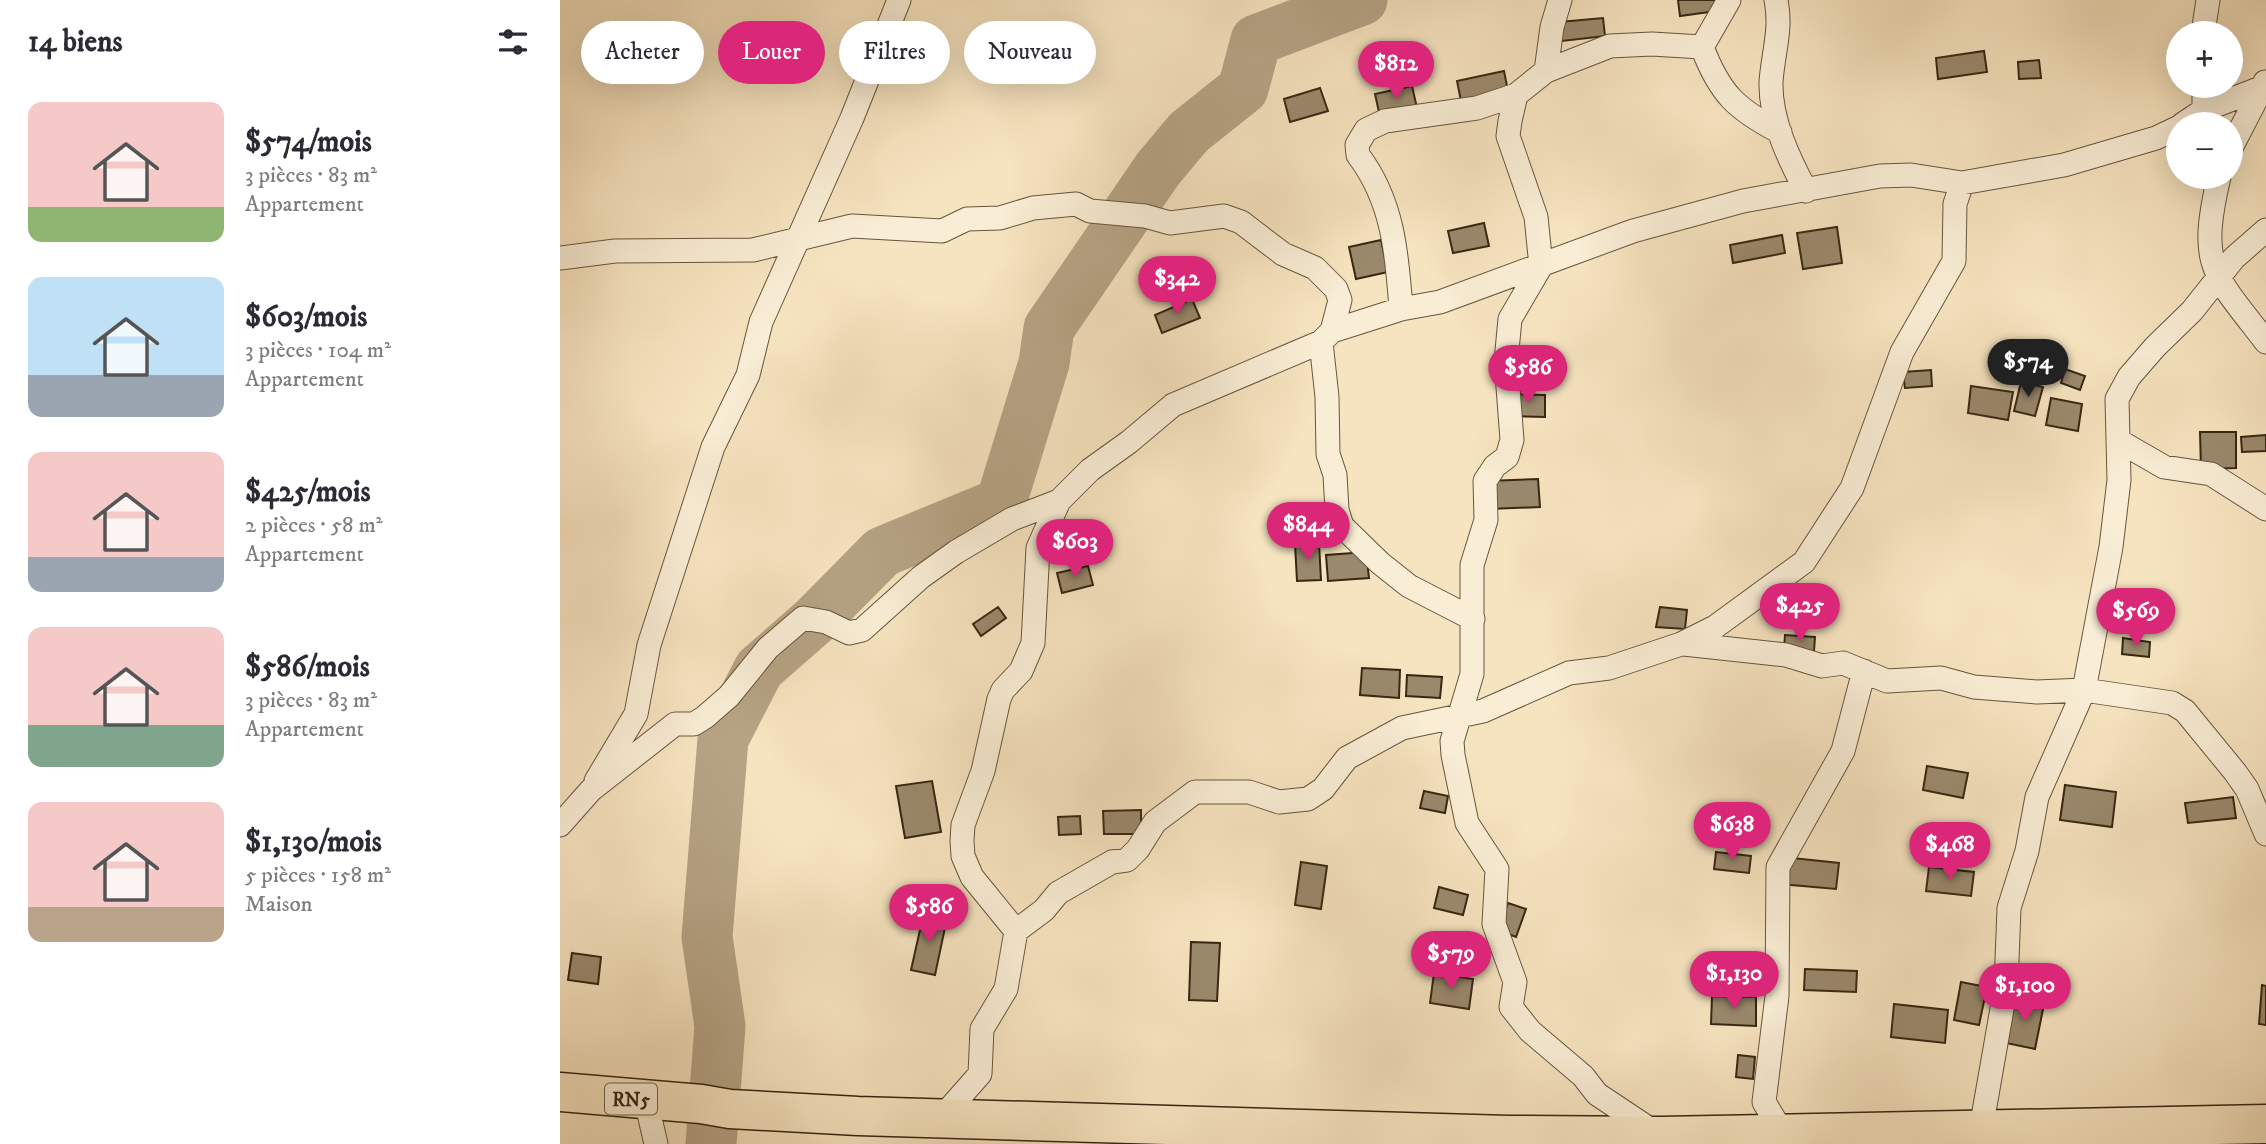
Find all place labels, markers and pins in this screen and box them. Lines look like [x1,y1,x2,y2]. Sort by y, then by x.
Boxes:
pin: $812 [1355,42,1437,101]
pin: $342 [1136,256,1218,316]
pin: $574 [1987,340,2069,399]
pin: $586 [1487,346,1569,405]
pin: $844 [1267,503,1349,562]
pin: $603 [1034,520,1116,579]
pin: $425 [1759,584,1841,643]
pin: $569 [2095,588,2177,648]
pin: $638 [1691,802,1773,862]
pin: $468 [1909,822,1991,882]
pin: $586 [888,884,970,944]
pin: $579 [1410,932,1492,991]
pin: $1,130 [1677,951,1791,1011]
pin: $1,100 [1968,964,2082,1023]

